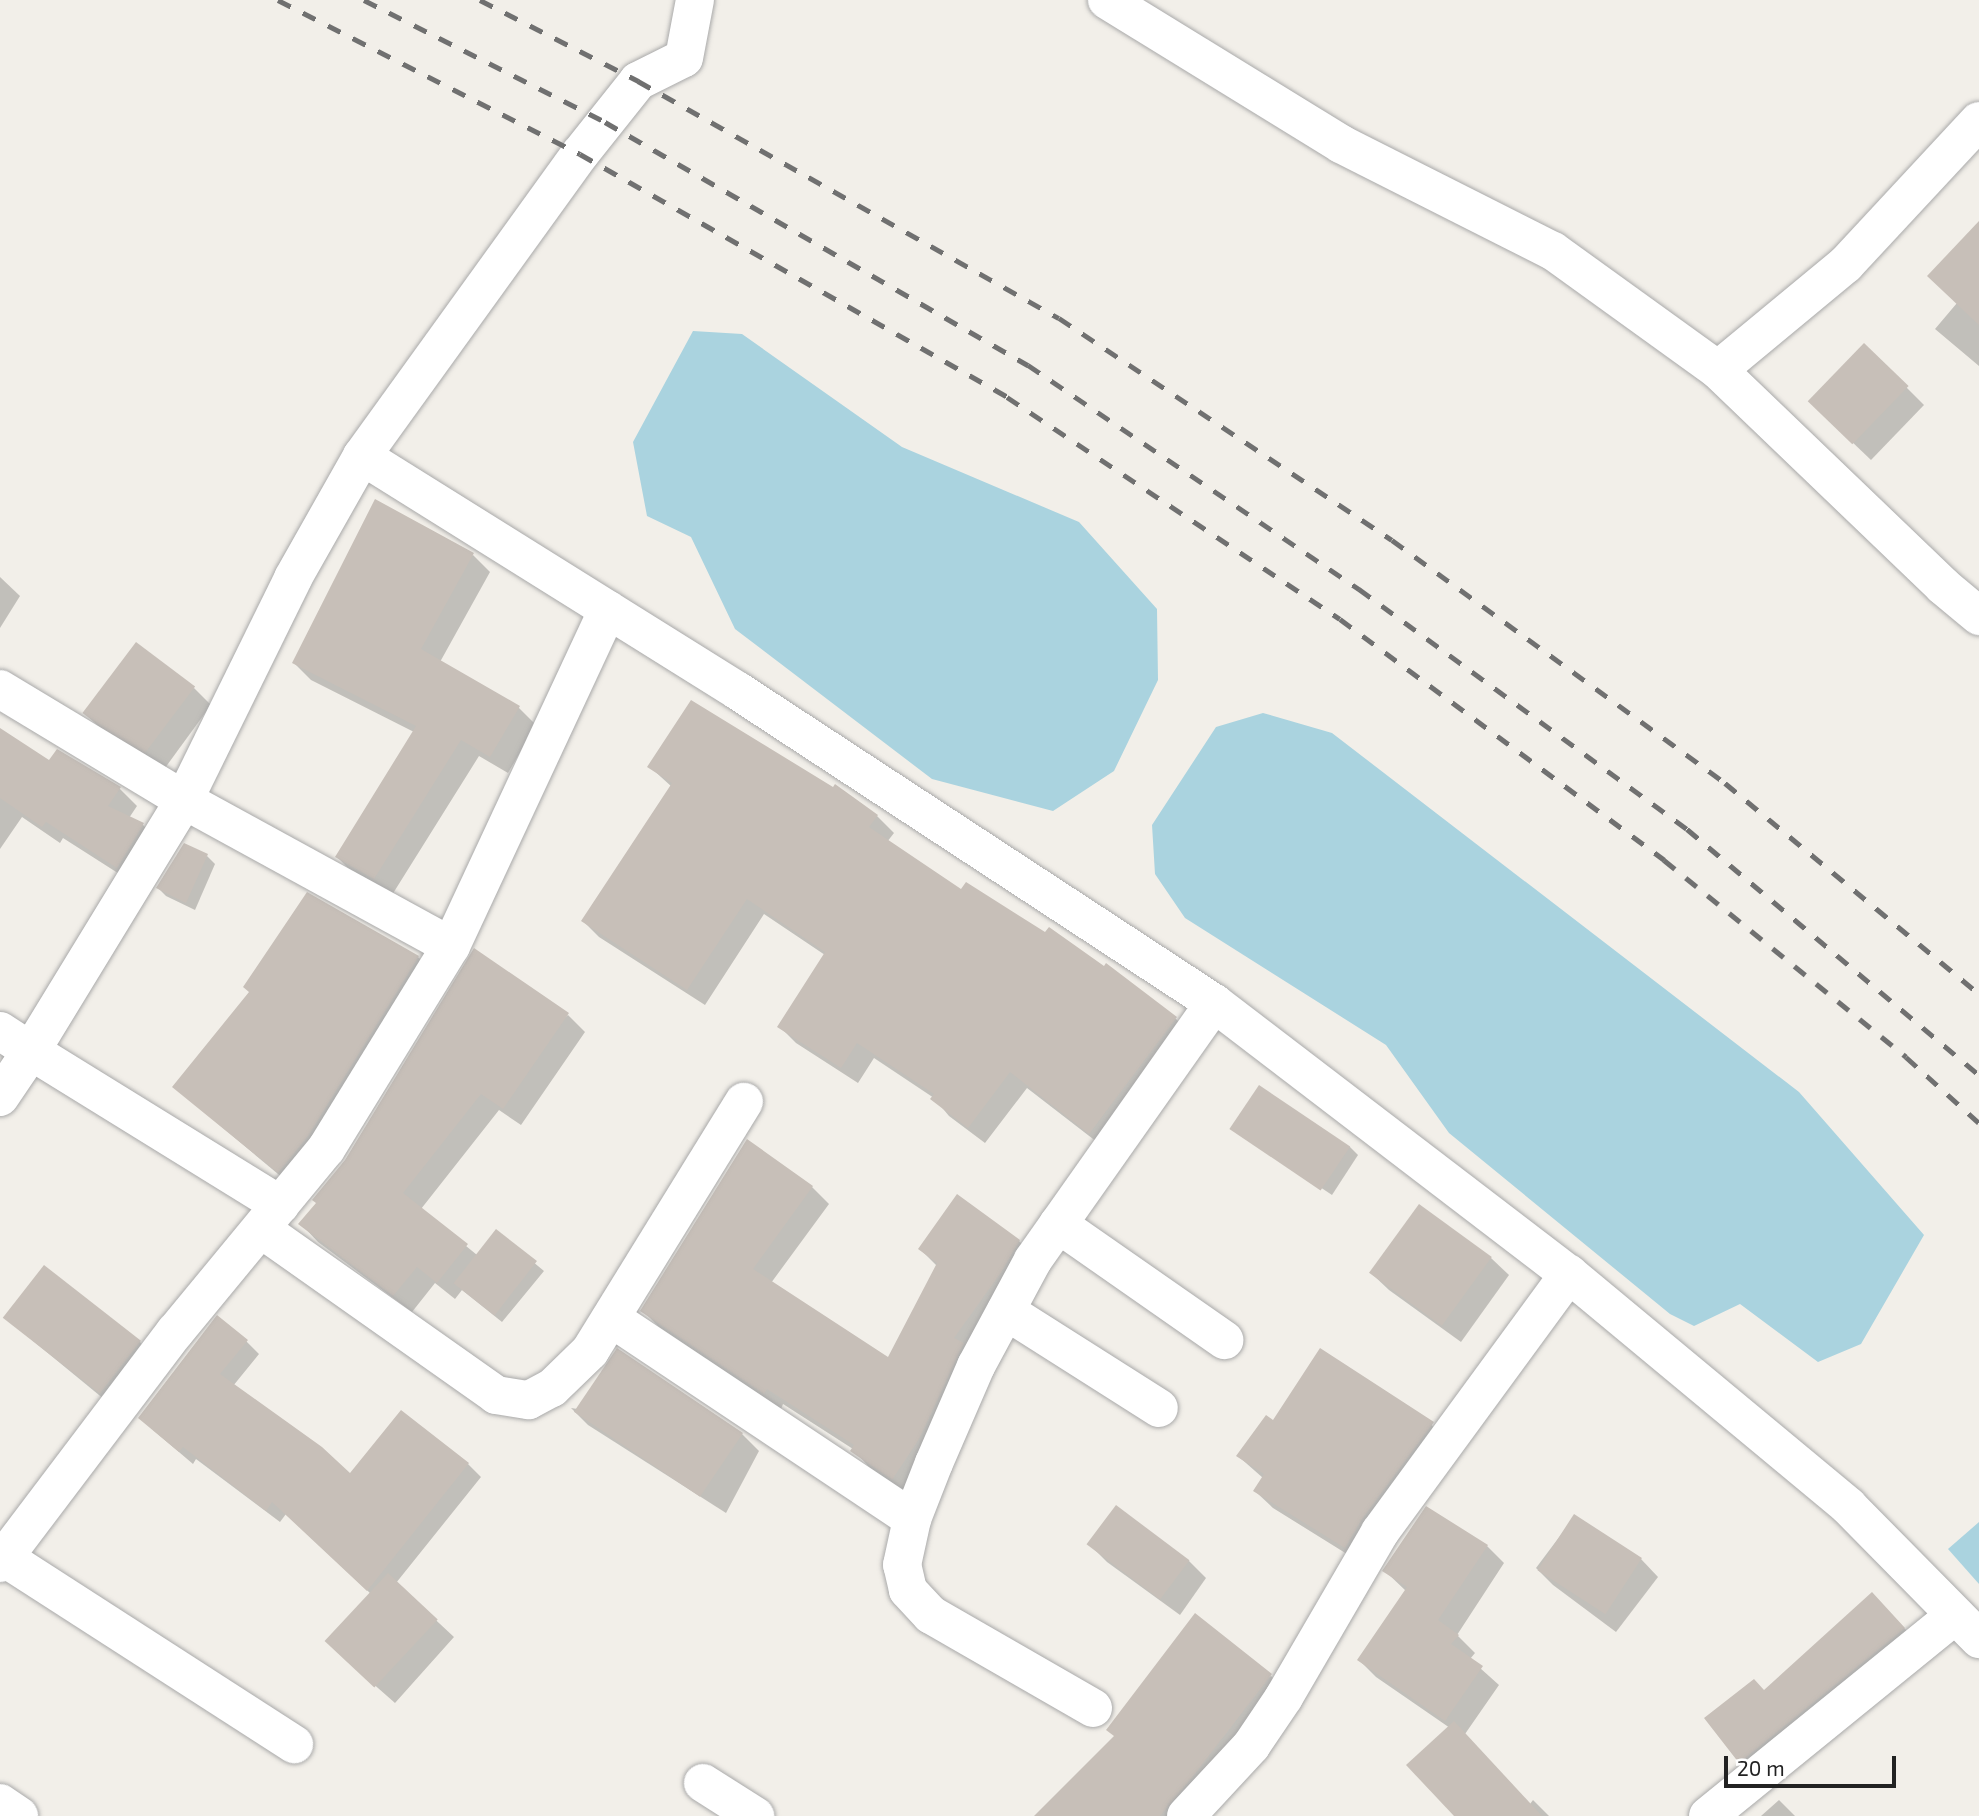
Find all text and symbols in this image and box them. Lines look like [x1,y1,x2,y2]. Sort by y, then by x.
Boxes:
scale bar [1727,1742,1898,1786]
text: 20 m [1737,1755,1785,1780]

